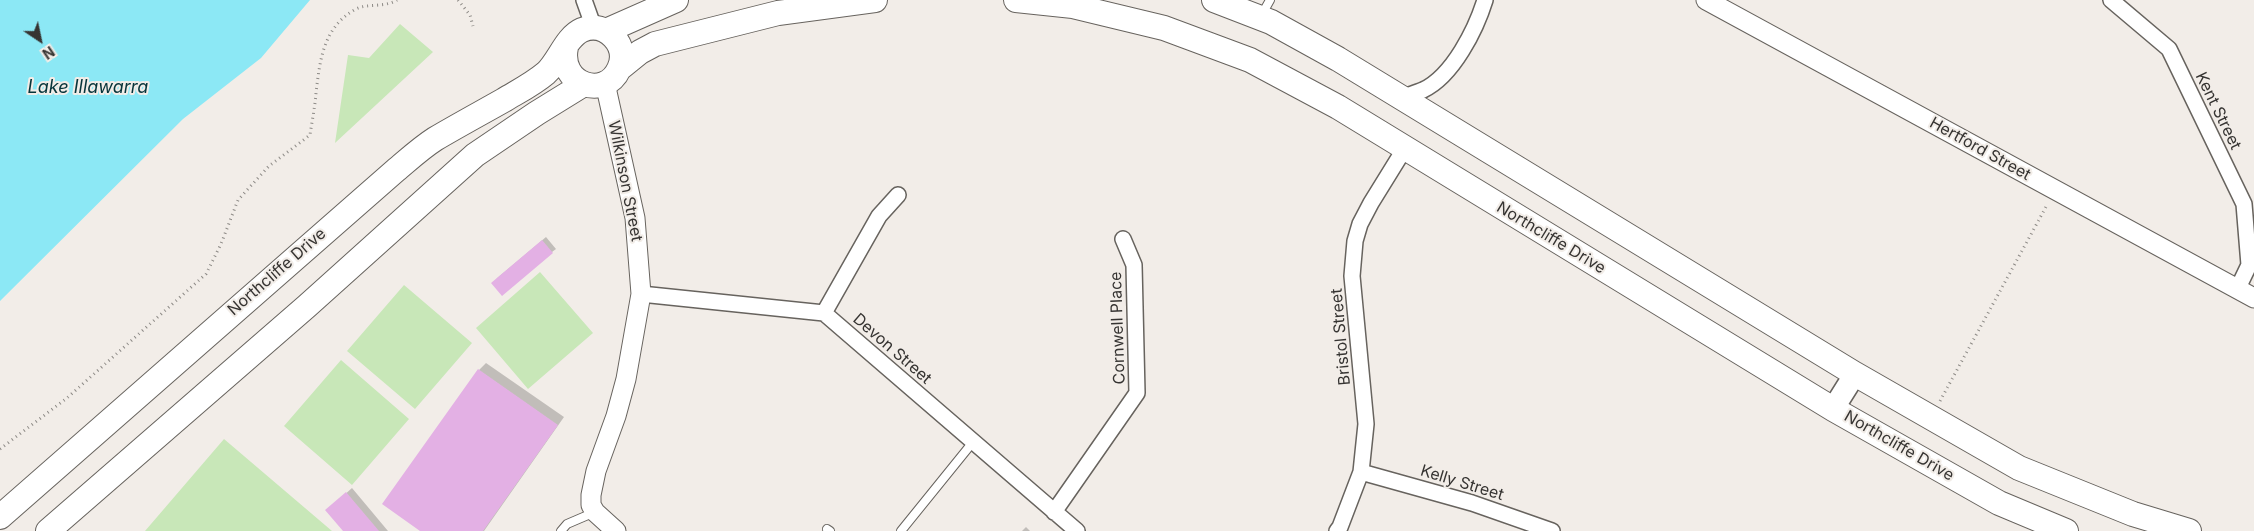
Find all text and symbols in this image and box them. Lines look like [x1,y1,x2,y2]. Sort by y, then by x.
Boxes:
north arrow [15,15,65,65]
text: N [39,43,58,63]
street label: Kent Street [2191,69,2245,153]
water label: Lake Illawarra [28,77,148,99]
street label: Hertford Street [1926,113,2034,185]
street label: Wilkinson Street [604,119,646,243]
street label: Northcliffe Drive [1493,198,1609,278]
street label: Northcliffe Drive [224,224,330,320]
street label: Cornwell Place [1106,271,1130,385]
street label: Bristol Street [1327,288,1355,386]
street label: Devon Street [849,310,935,388]
street label: Northcliffe Drive [1841,407,1957,485]
street label: Kelly Street [1418,461,1506,505]

